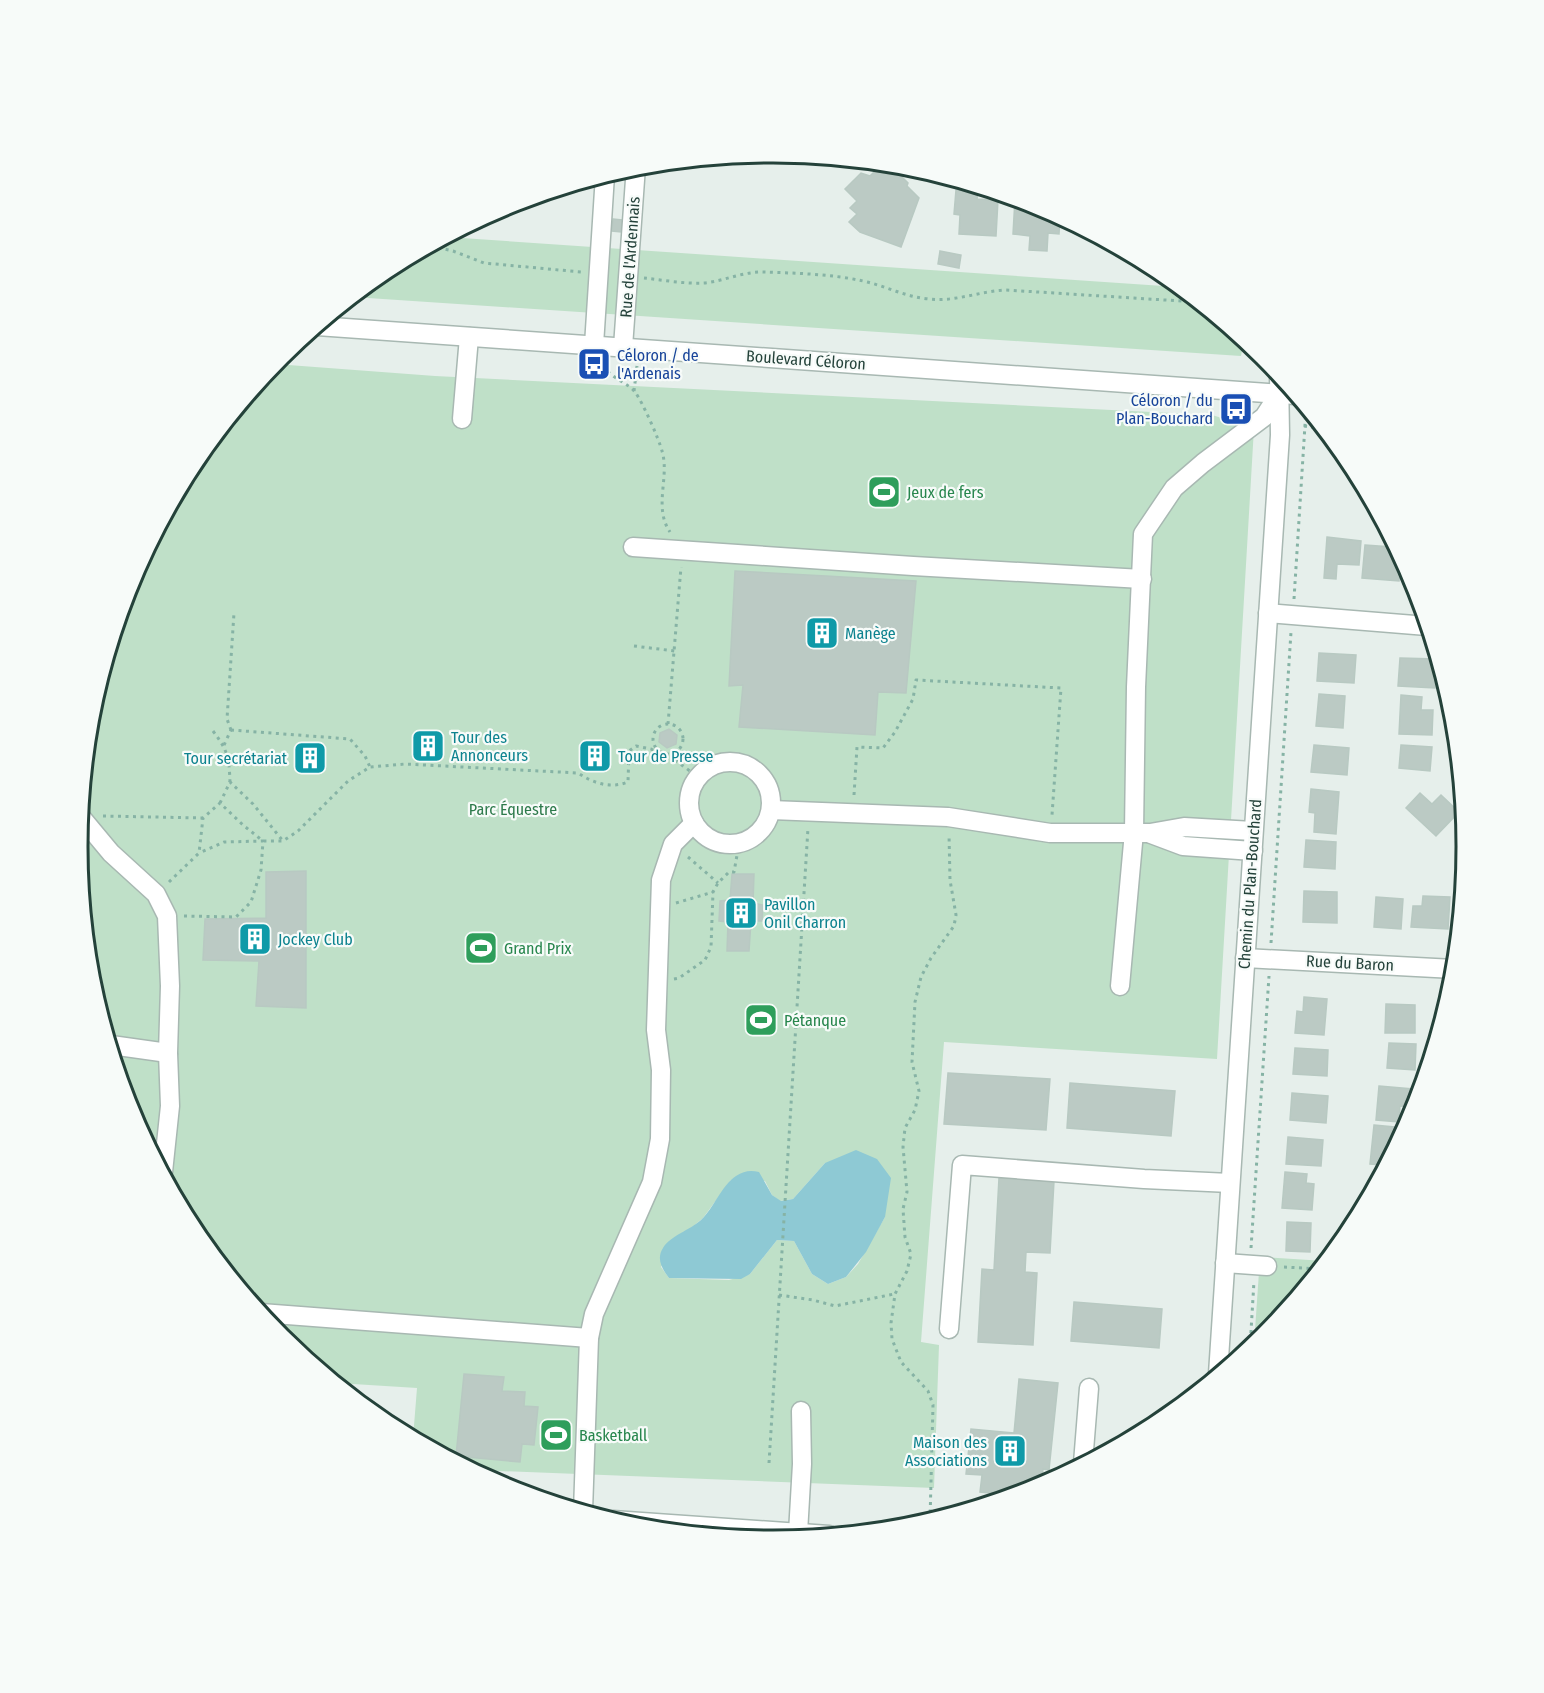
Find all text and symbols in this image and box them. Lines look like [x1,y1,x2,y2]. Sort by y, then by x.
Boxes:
street label: Rue de l'Ardennais [616,196,644,318]
bus stop icon: Céloron / de l'Ardenais [576,346,612,382]
place label: Céloron / de l'Ardenais [617,346,699,383]
street label: Boulevard Céloron [745,346,867,374]
place label: Céloron / du Plan-Bouchard [1116,391,1213,428]
bus stop icon: Céloron / du Plan-Bouchard [1218,391,1254,427]
sports icon: Jeux de fers [866,474,902,510]
place label: Jeux de fers [907,483,984,502]
building icon: Manège [804,615,840,651]
place label: Manège [845,624,896,643]
building icon: Tour des Annonceurs [410,728,446,764]
place label: Tour des Annonceurs [451,728,528,765]
building icon: Tour de Presse [577,738,613,774]
building icon: Tour secrétariat [292,740,328,776]
place label: Tour de Presse [618,747,713,766]
place label: Tour secrétariat [184,749,288,768]
street label: Chemin du Plan-Bouchard [1235,798,1265,970]
park label: Parc Équestre [469,800,557,819]
building icon: Pavillon Onil Charron [723,895,759,931]
place label: Pavillon Onil Charron [764,895,846,932]
building icon: Jockey Club [237,921,273,957]
place label: Jockey Club [278,930,353,949]
sports icon: Grand Prix [463,930,499,966]
place label: Grand Prix [504,939,572,958]
street label: Rue du Baron [1306,951,1394,975]
sports icon: Pétanque [743,1002,779,1038]
place label: Pétanque [784,1011,846,1030]
sports icon: Basketball [538,1417,574,1453]
place label: Basketball [579,1426,647,1445]
place label: Maison des Associations [905,1433,987,1470]
building icon: Maison des Associations [992,1433,1028,1469]

